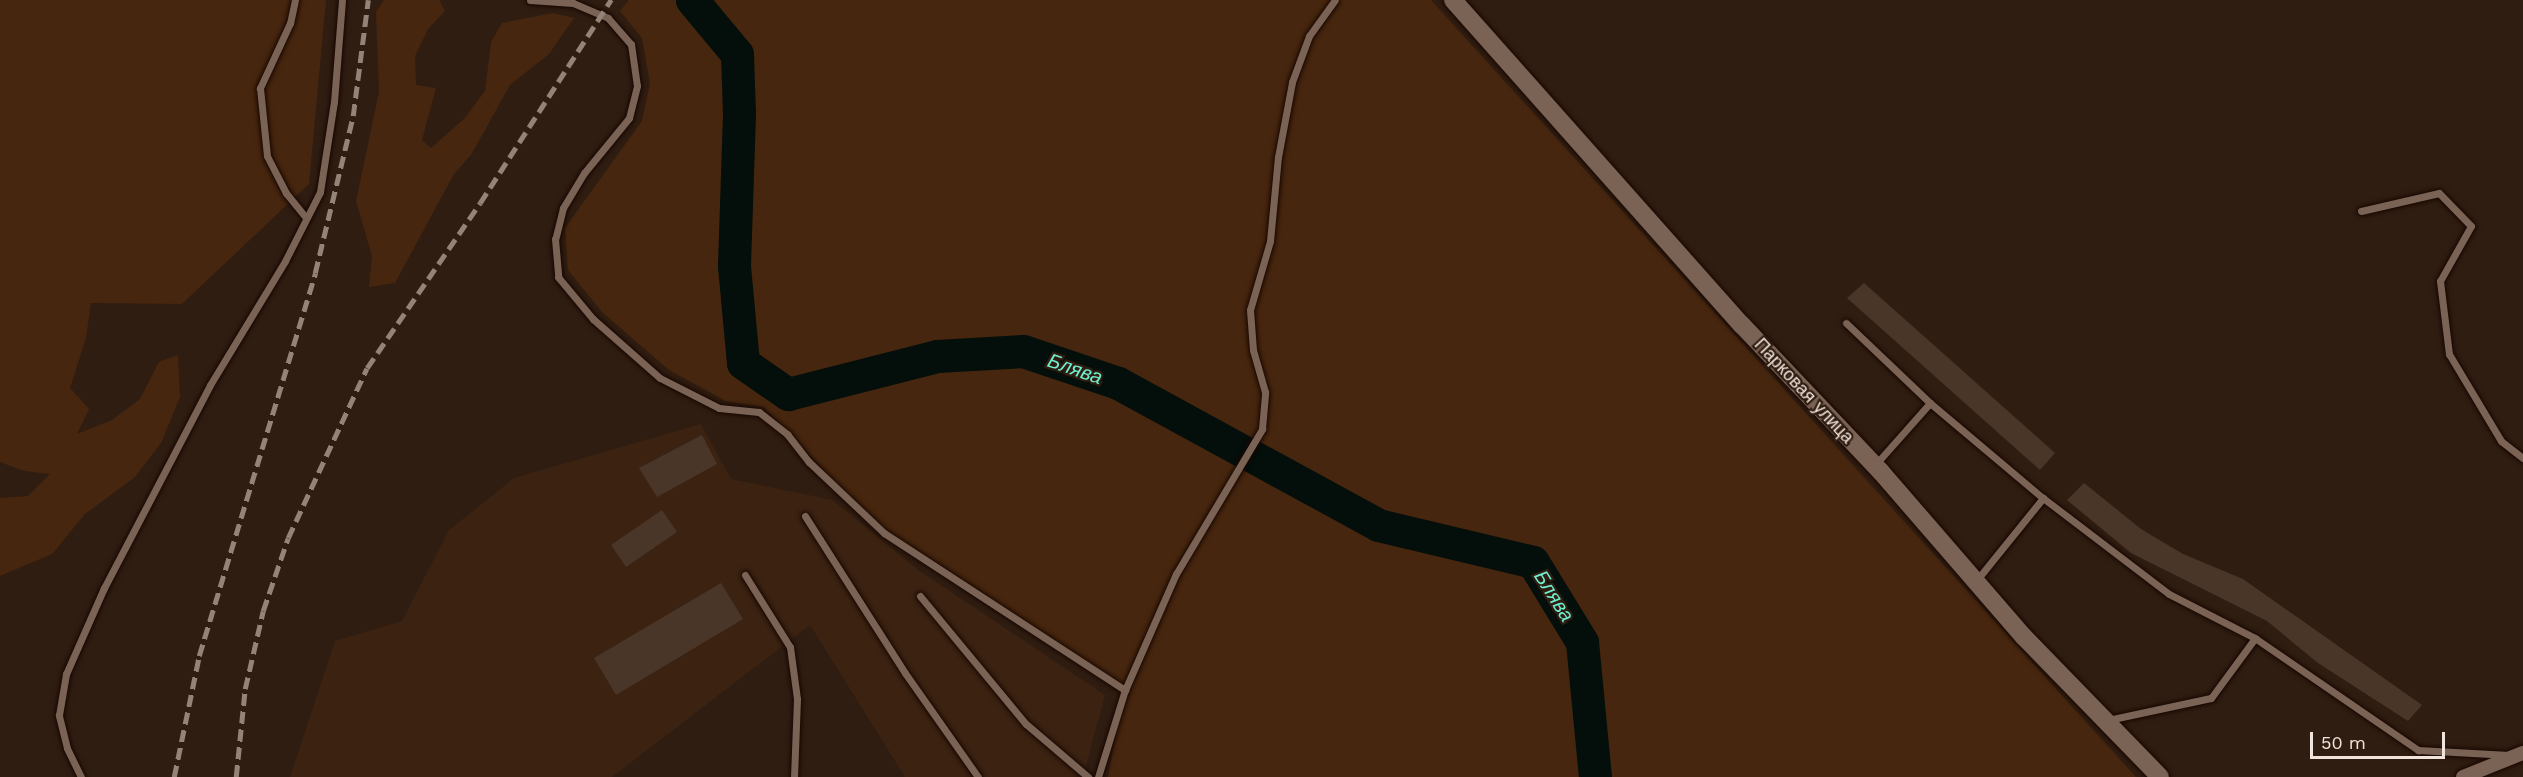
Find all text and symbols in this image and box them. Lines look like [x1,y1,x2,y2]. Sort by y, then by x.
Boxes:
street label: Парковая улица [1750,334,1858,448]
water label: Блява [1045,349,1105,389]
water label: Блява [1529,566,1579,626]
scale bar [2313,720,2448,758]
text: 50 m [2321,732,2366,753]

